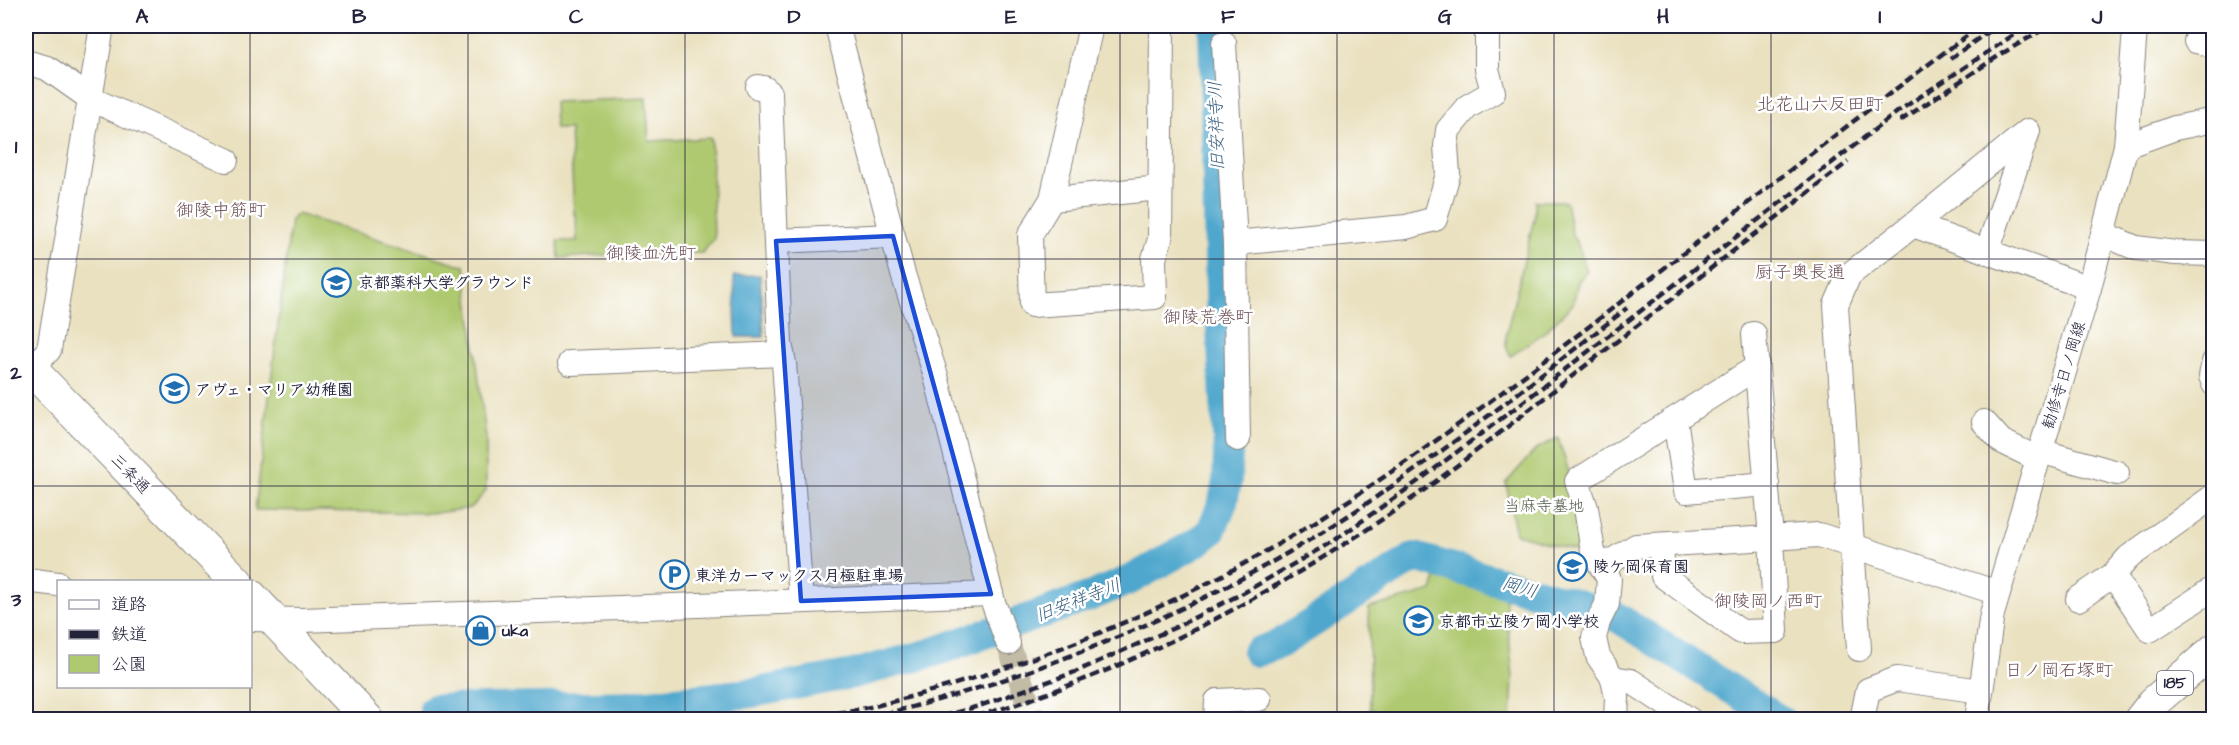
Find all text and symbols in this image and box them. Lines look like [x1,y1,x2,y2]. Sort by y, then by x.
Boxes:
text: A [136,3,149,31]
text: B [352,3,367,31]
text: C [569,3,584,31]
text: D [788,3,801,31]
text: E [1005,3,1017,31]
text: F [1221,3,1236,31]
text: G [1438,3,1452,31]
text: H [1657,3,1669,31]
text: I [1878,3,1882,31]
text: J [2091,3,2103,31]
water label: 旧安祥寺川 [1202,81,1231,171]
district label: 北花山六反田町 [1757,92,1883,117]
text: 1 [15,133,18,161]
district label: 御陵中筋町 [176,198,266,223]
district label: 御陵血洗町 [606,241,696,266]
district label: 厨子奥長通 [1755,260,1845,285]
school or university icon: 京都薬科大学グラウンド [321,266,353,298]
place label: 京都薬科大学グラウンド [358,272,534,294]
district label: 御陵荒巻町 [1163,305,1253,330]
street label: 勧修寺日ノ岡線 [2037,319,2091,432]
text: 2 [9,359,22,387]
school or university icon: アヴェ・マリア幼稚園 [158,373,190,405]
place label: アヴェ・マリア幼稚園 [195,379,353,401]
street label: 三条通 [106,449,155,499]
park label: 当麻寺墓地 [1504,495,1584,517]
school or university icon: 陵ケ岡保育園 [1556,550,1588,582]
place label: 陵ケ岡保育園 [1593,556,1689,578]
parking icon: 東洋カーマックス月極駐車場 [658,559,690,591]
place label: 東洋カーマックス月極駐車場 [695,565,904,587]
water label: 岡川 [1499,571,1541,604]
water label: 旧安祥寺川 [1032,573,1125,628]
legend [57,580,252,688]
text: 3 [10,586,22,614]
district label: 御陵岡ノ西町 [1714,589,1822,614]
text: 道路 [111,592,147,617]
school or university icon: 京都市立陵ケ岡小学校 [1402,605,1434,637]
place label: 京都市立陵ケ岡小学校 [1439,611,1599,633]
shop icon: uka [465,614,497,646]
place label: uka [501,620,529,642]
text: 鉄道 [111,622,147,647]
text: 公園 [111,652,147,677]
district label: 日ノ岡石塚町 [2005,658,2113,683]
road number: 185 [2157,671,2193,695]

